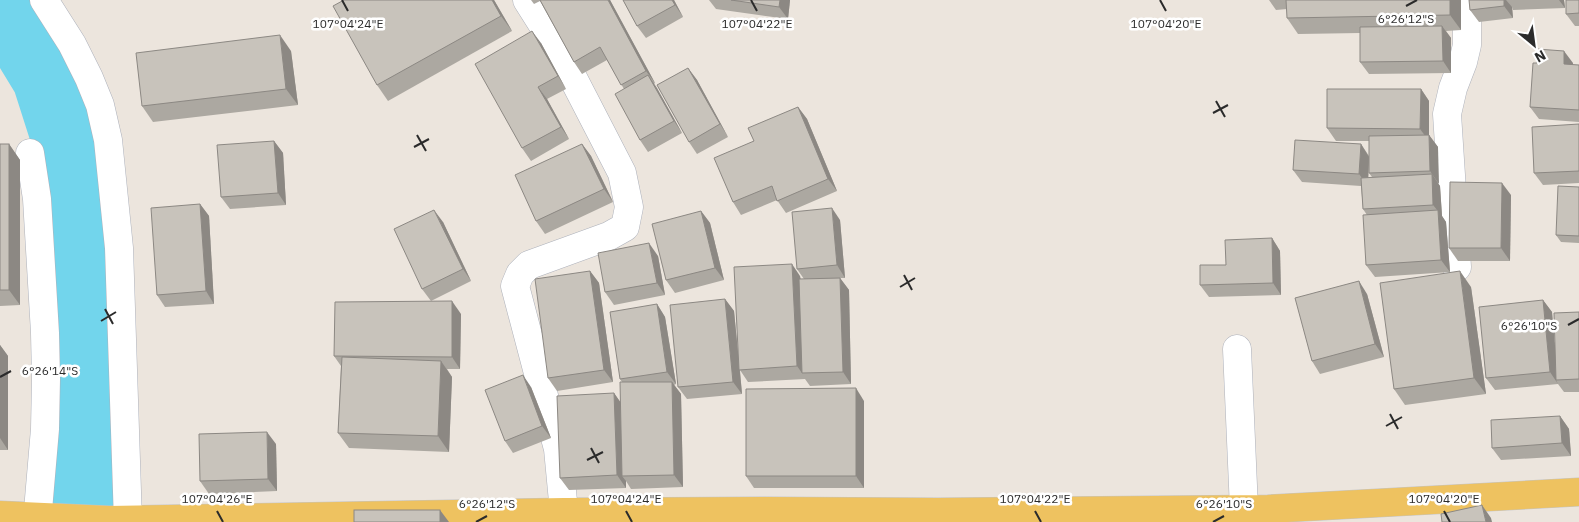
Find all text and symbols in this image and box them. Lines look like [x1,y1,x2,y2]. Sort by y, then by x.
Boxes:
text: 6°26'12"S [1378,11,1434,26]
text: 107°04'24"E [313,16,383,31]
text: 107°04'22"E [722,16,792,31]
text: 107°04'20"E [1131,16,1201,31]
north arrow [1509,20,1559,70]
text: N [1532,46,1549,67]
text: 6°26'10"S [1501,318,1557,333]
text: 6°26'14"S [22,363,78,378]
text: 107°04'26"E [182,491,252,506]
text: 107°04'24"E [591,491,661,506]
text: 107°04'22"E [1000,491,1070,506]
text: 107°04'20"E [1409,491,1479,506]
text: 6°26'12"S [459,496,515,511]
text: 6°26'10"S [1196,496,1252,511]

